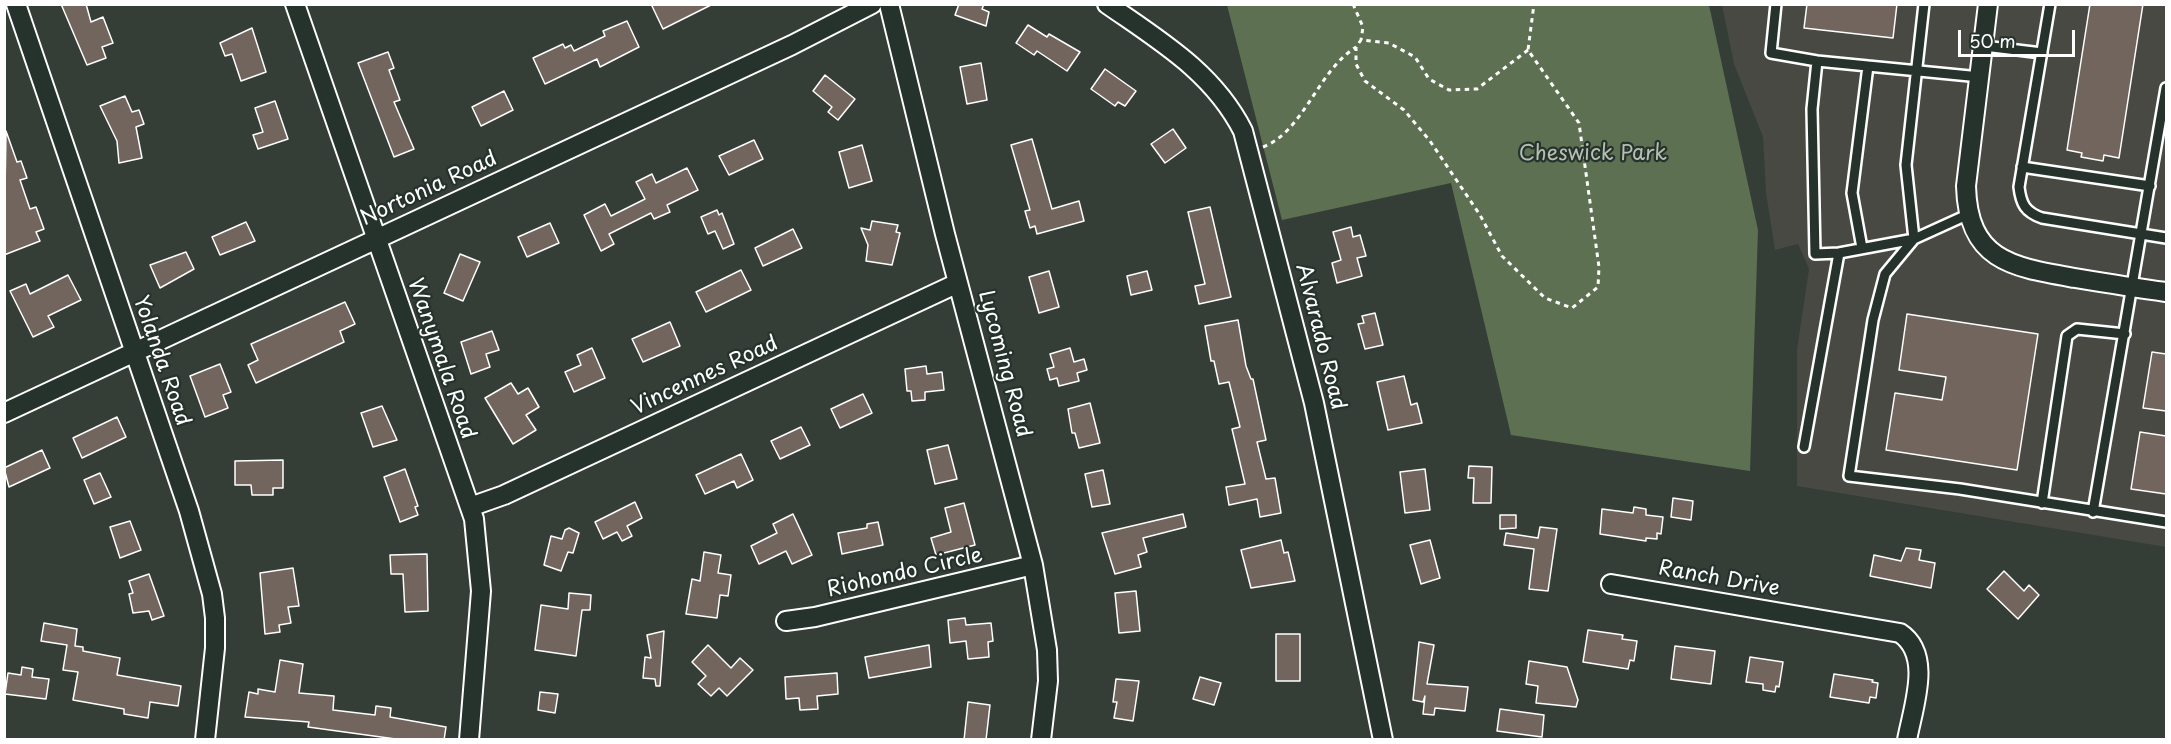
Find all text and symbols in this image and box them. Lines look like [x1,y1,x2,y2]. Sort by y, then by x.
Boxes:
scale bar [1961,18,2078,56]
text: 50 m [1969,27,2016,54]
park label: Cheswick Park [1519,141,1667,167]
street label: Nortonia Road [357,146,501,232]
street label: Alvarado Road [1290,261,1350,413]
street label: Wanymala Road [402,275,480,443]
street label: Lycoming Road [972,288,1036,440]
street label: Yolanda Road [127,293,195,429]
street label: Vincennes Road [628,331,782,421]
street label: Riohondo Circle [825,543,985,603]
street label: Ranch Drive [1656,556,1782,602]

